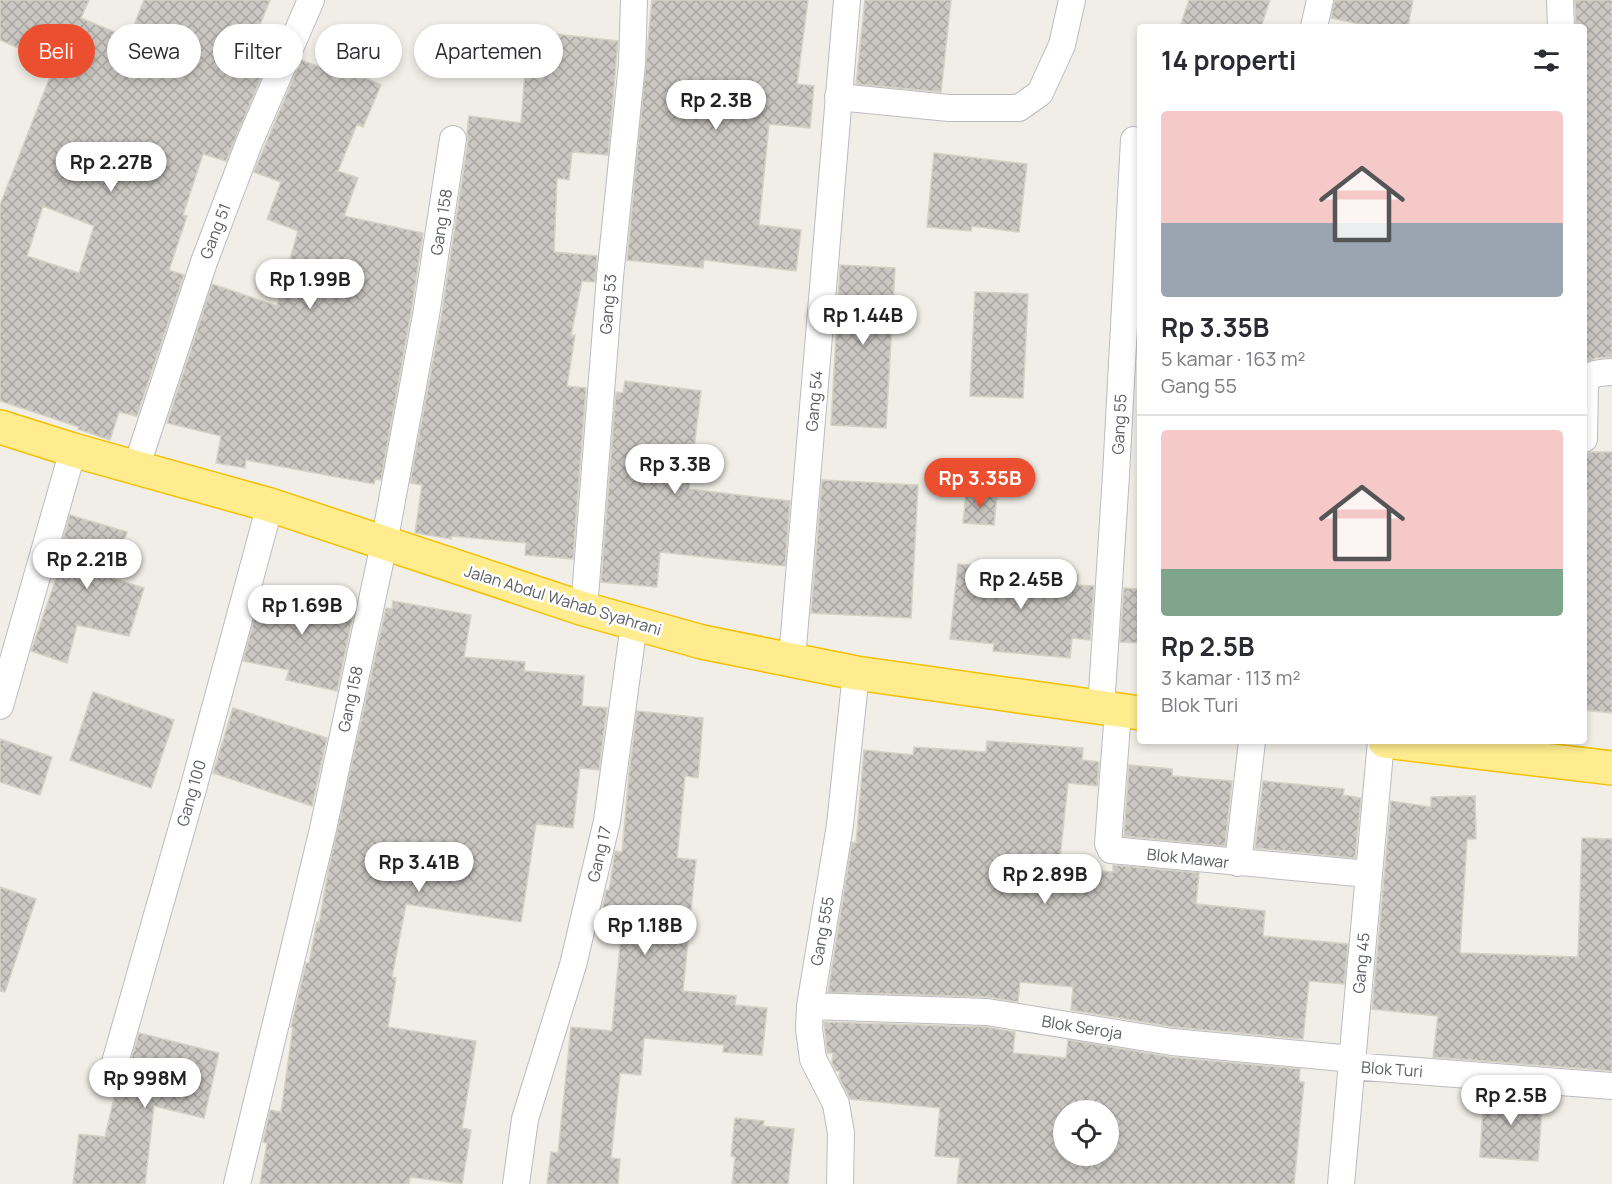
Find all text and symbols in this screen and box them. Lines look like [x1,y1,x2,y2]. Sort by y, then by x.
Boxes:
chip: Beli [18,24,95,78]
chip: Sewa [107,24,201,78]
chip: Filter [213,24,303,78]
chip: Baru [315,24,402,78]
chip: Apartemen [414,24,563,78]
text: 14 properti [1161,42,1296,78]
icon: filters [1530,44,1563,77]
pin: Rp 2.3B [661,80,771,131]
text: Rp 2.3B [680,86,752,113]
pin: Rp 2.27B [49,142,173,193]
text: Rp 2.27B [70,148,152,175]
icon: home [1308,150,1416,258]
street label: Gang 158 [425,187,457,257]
street label: Gang 51 [194,200,236,262]
pin: Rp 1.99B [248,259,372,310]
text: Rp 1.99B [269,265,351,292]
street label: Gang 53 [594,273,622,335]
pin: Rp 1.44B [801,295,925,346]
text: Rp 1.44B [823,301,903,328]
text: Rp 3.35B [1161,309,1269,345]
text: 5 kamar · 163 m² [1161,345,1306,372]
street label: Gang 54 [800,370,828,432]
text: Gang 55 [1161,372,1237,399]
street label: Gang 55 [1106,393,1132,455]
pin: Rp 3.3B [620,444,730,495]
text: Rp 3.3B [639,450,711,477]
pin: Rp 3.35B [918,458,1042,509]
text: Rp 3.35B [938,464,1022,491]
icon: home [1308,469,1416,577]
pin: Rp 2.21B [25,539,149,590]
text: Rp 2.21B [47,545,127,572]
street label: Jalan Abdul Wahab Syahrani [462,559,664,641]
pin: Rp 2.45B [959,559,1083,610]
text: Rp 2.45B [979,565,1063,592]
pin: Rp 1.69B [240,585,364,636]
text: Rp 1.69B [262,591,342,618]
text: Rp 2.5B [1161,628,1254,664]
street label: Gang 158 [332,664,368,734]
text: 3 kamar · 113 m² [1161,664,1301,691]
text: Blok Turi [1161,691,1238,718]
street label: Gang 100 [171,757,211,829]
street label: Gang 17 [582,824,616,884]
pin: Rp 3.41B [357,842,481,893]
street label: Blok Mawar [1146,843,1230,873]
text: Rp 3.41B [379,848,459,875]
pin: Rp 2.89B [983,854,1107,905]
text: Rp 2.89B [1003,860,1087,887]
street label: Gang 555 [805,895,839,967]
pin: Rp 1.18B [583,905,707,956]
text: Rp 1.18B [608,911,682,938]
street label: Gang 45 [1347,932,1375,994]
street label: Blok Seroja [1040,1010,1124,1044]
street label: Blok Turi [1360,1056,1424,1082]
pin: Rp 998M [90,1058,200,1109]
text: Rp 998M [103,1064,187,1091]
pin: Rp 2.5B [1456,1075,1566,1126]
text: Rp 2.5B [1475,1081,1547,1108]
map controls [1053,1100,1119,1166]
button: locate [1053,1100,1119,1166]

